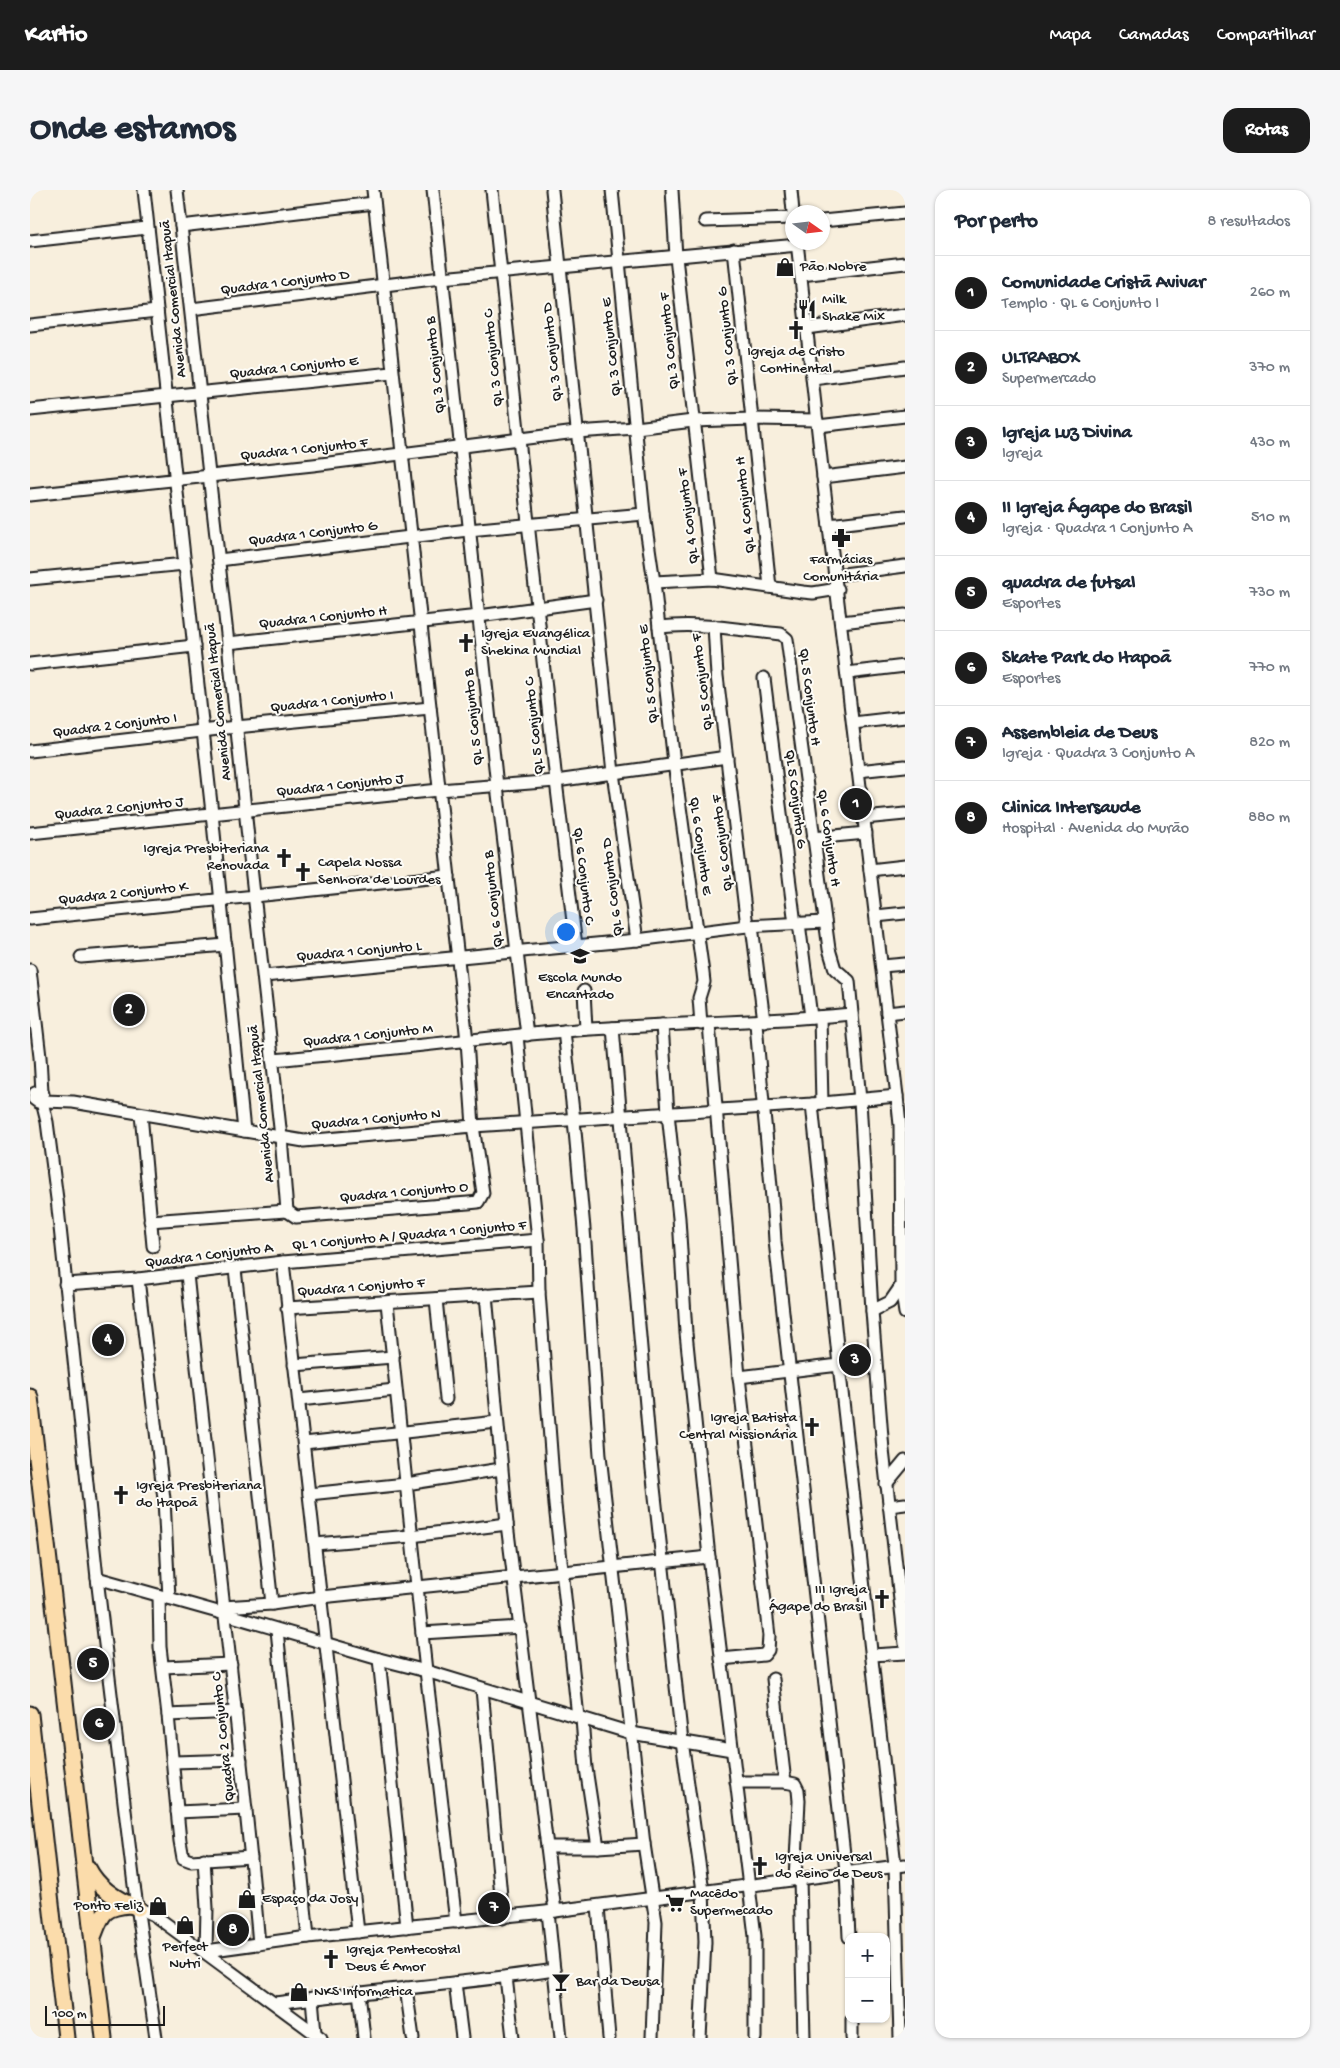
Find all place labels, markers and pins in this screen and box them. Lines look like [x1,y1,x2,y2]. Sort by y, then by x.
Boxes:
shop icon: Pão Nobre [774,256,796,278]
place label: Pão Nobre [799,258,867,276]
place label: Milk Shake Mix [822,291,885,326]
restaurant icon: Milk Shake Mix [796,298,818,320]
church icon: Igreja de Cristo Continental [785,319,807,341]
place label: Igreja de Cristo Continental [747,343,845,378]
pharmacy icon: Farmácias Comunitária [830,527,852,549]
place label: Farmácias Comunitária [803,551,879,586]
place label: Igreja Evangélica Shekina Mundial [481,625,591,660]
church icon: Igreja Evangélica Shekina Mundial [455,632,477,654]
pin: 1 [840,785,872,823]
place label: Igreja Presbiteriana Renovada [143,840,270,875]
church icon: Igreja Presbiteriana Renovada [273,847,295,869]
place label: Capela Nossa Senhora de Lourdes [318,854,441,889]
church icon: Capela Nossa Senhora de Lourdes [292,861,314,883]
school or university icon: Escola Mundo Encantado [569,945,591,967]
place label: Escola Mundo Encantado [538,969,622,1004]
pin: 2 [113,991,145,1029]
pin: 4 [92,1321,124,1359]
pin: 3 [839,1341,871,1379]
place label: Igreja Batista Central Missionária [679,1409,798,1444]
church icon: Igreja Batista Central Missionária [801,1416,823,1438]
place label: Igreja Presbiteriana do Itapoã [136,1477,262,1512]
church icon: Igreja Presbiteriana do Itapoã [110,1484,132,1506]
place label: III Igreja Ágape do Brasil [769,1581,868,1616]
church icon: III Igreja Ágape do Brasil [871,1588,893,1610]
pin: 5 [77,1645,109,1683]
pin: 6 [83,1705,115,1743]
place label: Igreja Universal do Reino de Deus [775,1848,883,1883]
church icon: Igreja Universal do Reino de Deus [749,1855,771,1877]
place label: Macêdo Supermecado [690,1885,773,1920]
shop icon: Espaço da Josy [236,1888,258,1910]
pin: 7 [478,1889,510,1927]
place label: Espaço da Josy [262,1890,359,1908]
supermarket icon: Macêdo Supermecado [664,1892,686,1914]
shop icon: Ponto Feliz [147,1895,169,1917]
place label: Ponto Feliz [73,1897,143,1915]
pin: 8 [217,1911,249,1949]
shop icon: Perfect Nutri [174,1914,196,1936]
place label: Perfect Nutri [162,1938,209,1973]
place label: Igreja Pentecostal Deus É Amor [345,1941,461,1976]
church icon: Igreja Pentecostal Deus É Amor [320,1948,342,1970]
bar icon: Bar da Deusa [550,1971,572,1993]
place label: Bar da Deusa [575,1973,661,1991]
shop icon: NKS Informatica [288,1981,310,2003]
place label: NKS Informatica [314,1983,413,2001]

